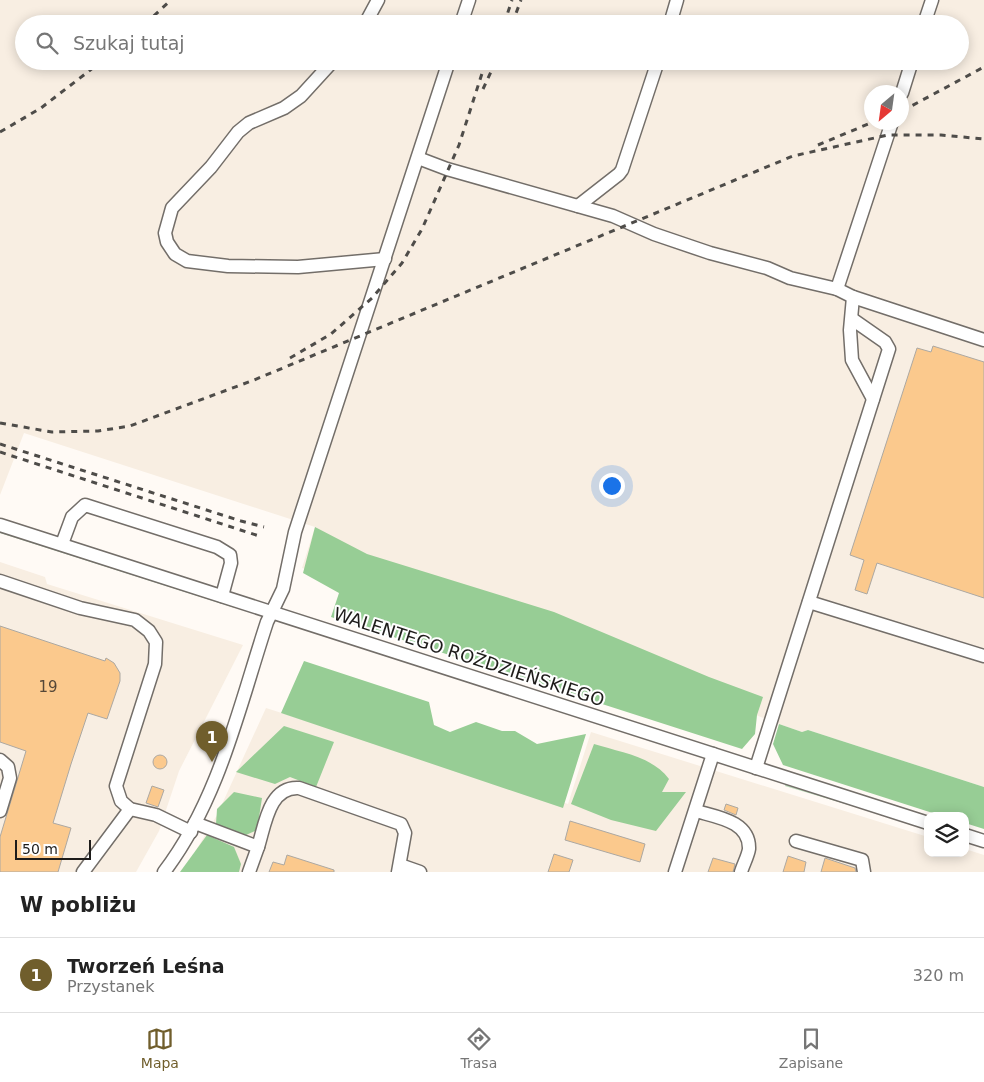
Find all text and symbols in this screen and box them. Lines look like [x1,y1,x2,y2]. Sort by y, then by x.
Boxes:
search box [15,15,969,70]
icon: search [33,29,61,57]
text: Szukaj tutaj [73,32,185,54]
north arrow [864,85,909,130]
your location [599,473,625,499]
street label: WALENTEGO ROŹDZIEŃSKIEGO [331,603,607,710]
house number: 19 [38,678,58,696]
pin: 1 [196,721,228,762]
map controls [924,812,969,857]
button: layers [924,812,969,857]
scale bar [15,837,91,860]
text: 50 m [22,841,58,857]
text: W pobliżu [20,893,137,917]
text: Tworzeń Leśna [67,955,225,977]
text: 1 [30,966,42,985]
text: 320 m [913,966,964,985]
text: Przystanek [67,977,154,996]
tab: Mapa [141,1025,179,1071]
tab: Trasa [461,1025,497,1071]
tab: Zapisane [779,1025,843,1071]

